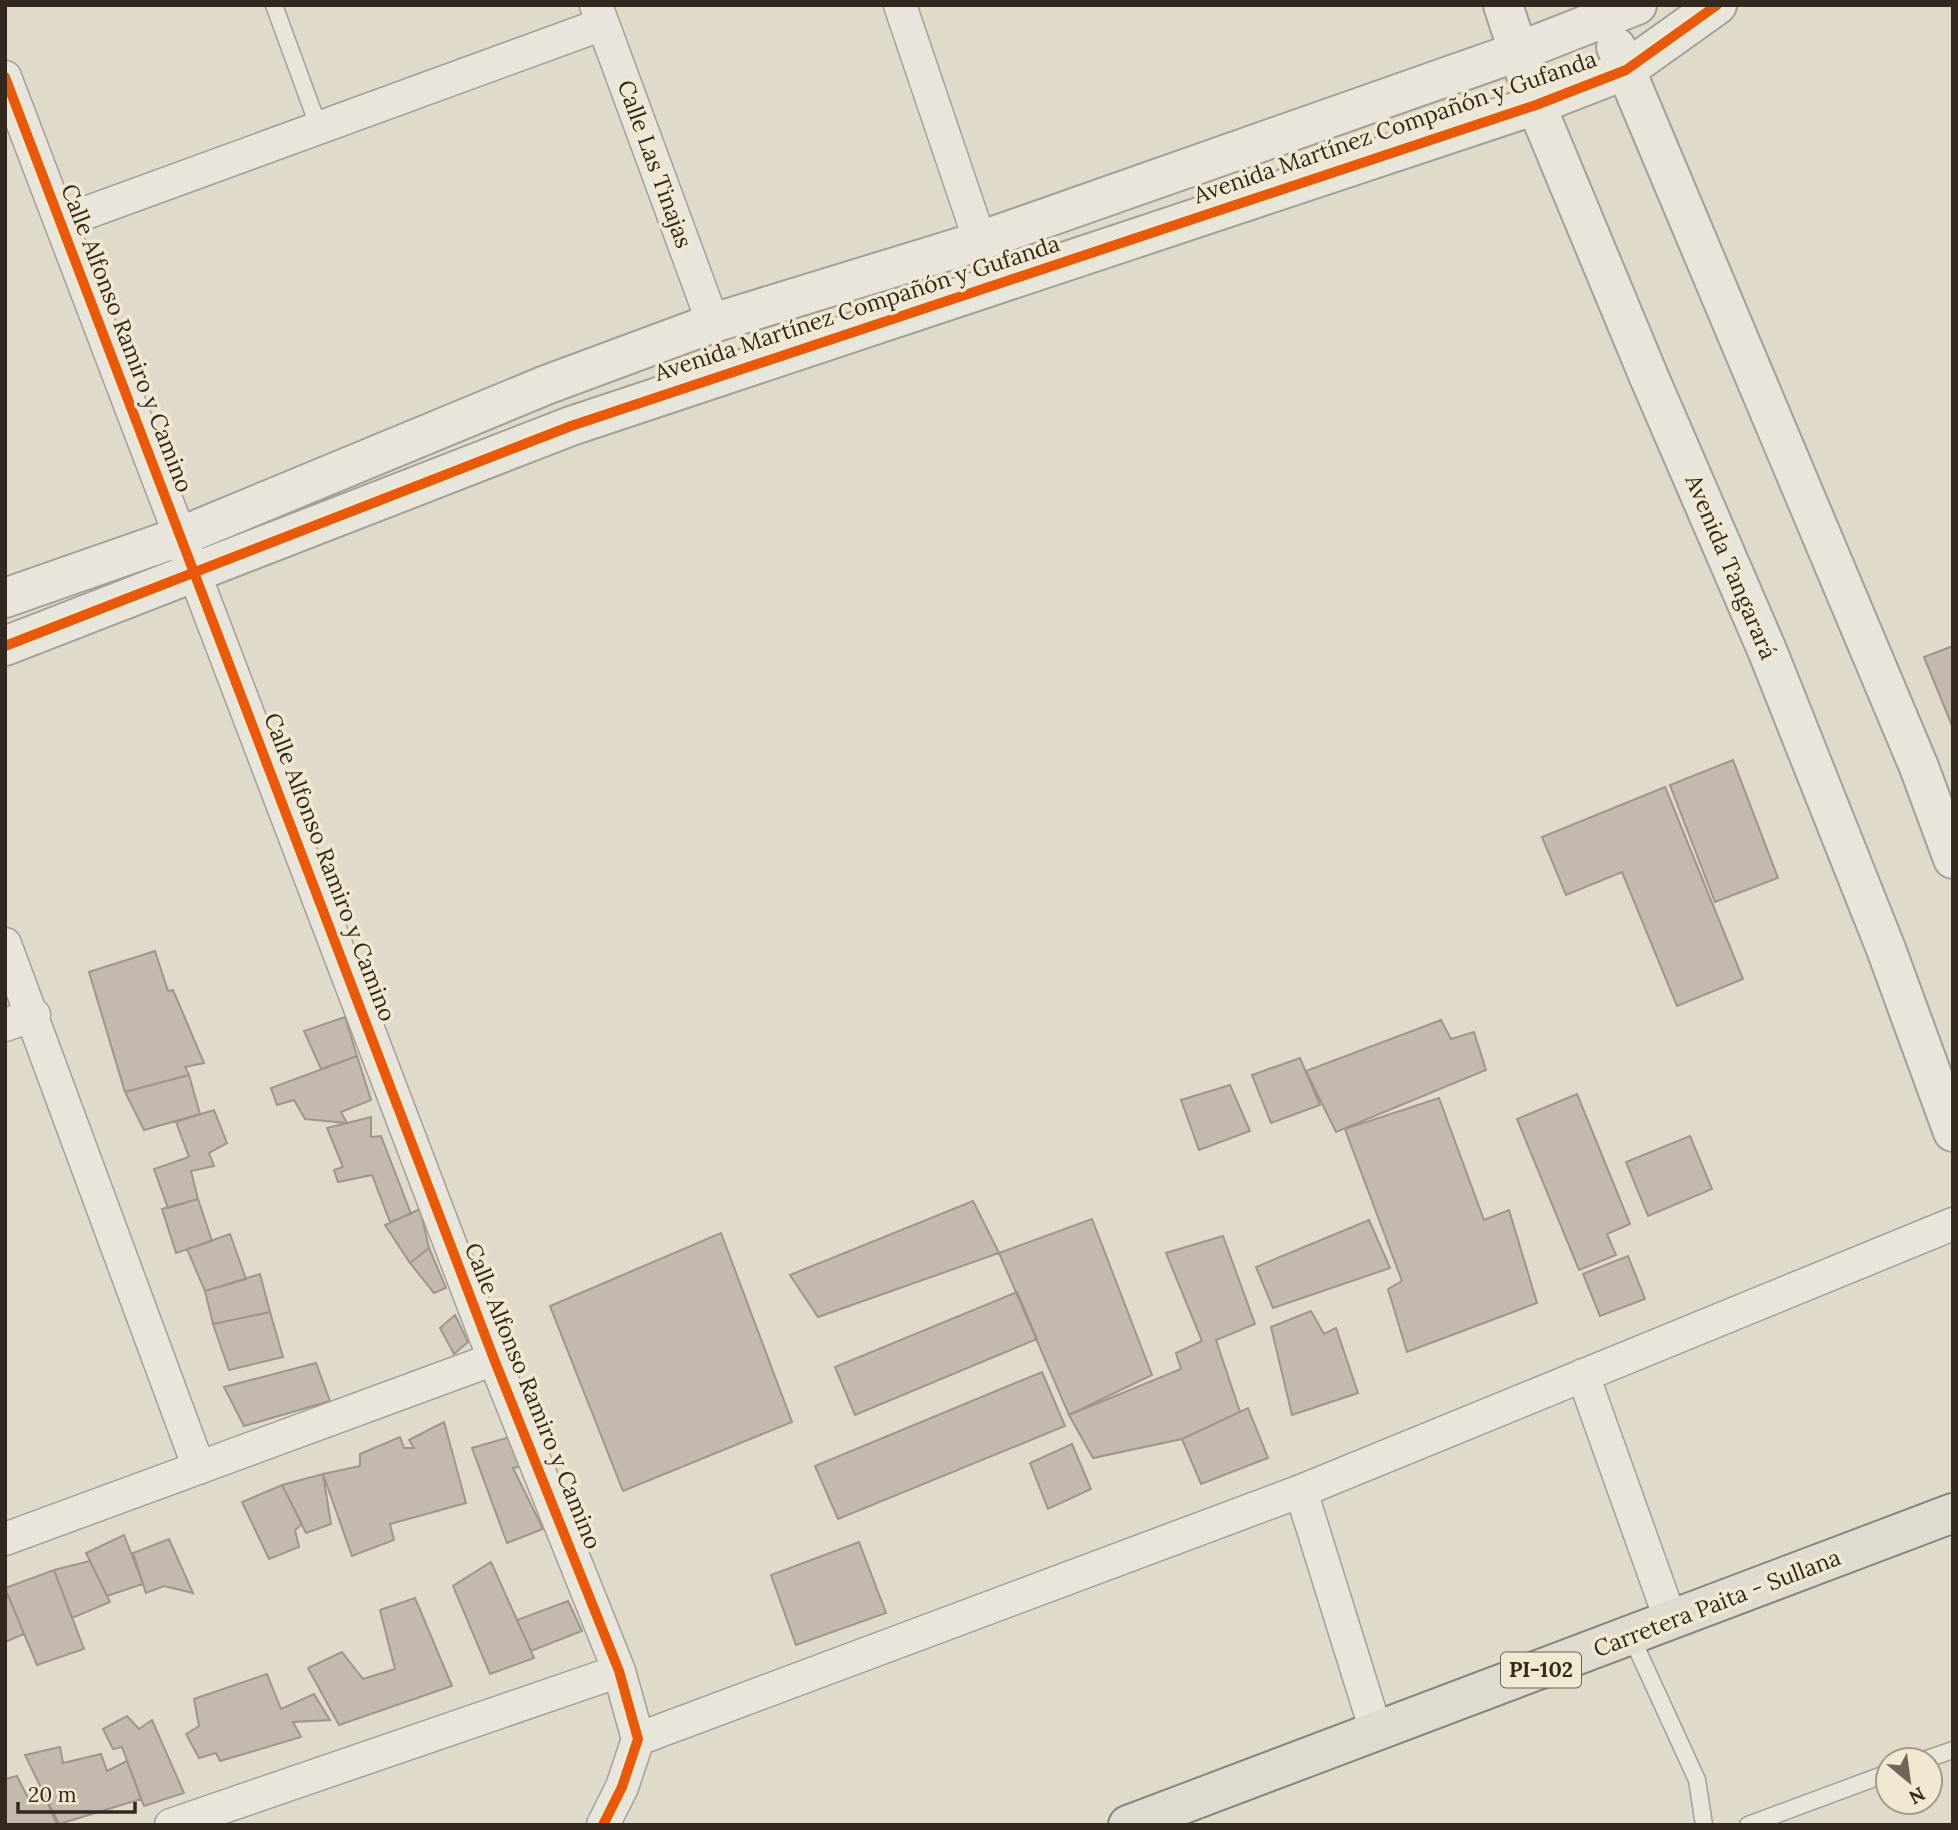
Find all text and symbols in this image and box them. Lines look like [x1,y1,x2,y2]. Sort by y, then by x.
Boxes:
street label: Avenida Martínez Compañón y Gufanda [1188,44,1600,210]
street label: Calle Las Tinajas [612,76,699,252]
street label: Calle Alfonso Ramiro y Camino [55,179,200,496]
street label: Avenida Martínez Compañón y Gufanda [650,228,1063,387]
street label: Avenida Tangarará [1679,469,1784,664]
street label: Calle Alfonso Ramiro y Camino [258,708,403,1025]
street label: Calle Alfonso Ramiro y Camino [459,1238,608,1553]
street label: Carretera Paita - Sullana [1589,1542,1845,1663]
road number: PI-102 [1501,1652,1581,1688]
north arrow [1874,1746,1944,1816]
scale bar [18,1770,135,1814]
text: 20 m [28,1781,77,1808]
text: N [1905,1782,1929,1810]

